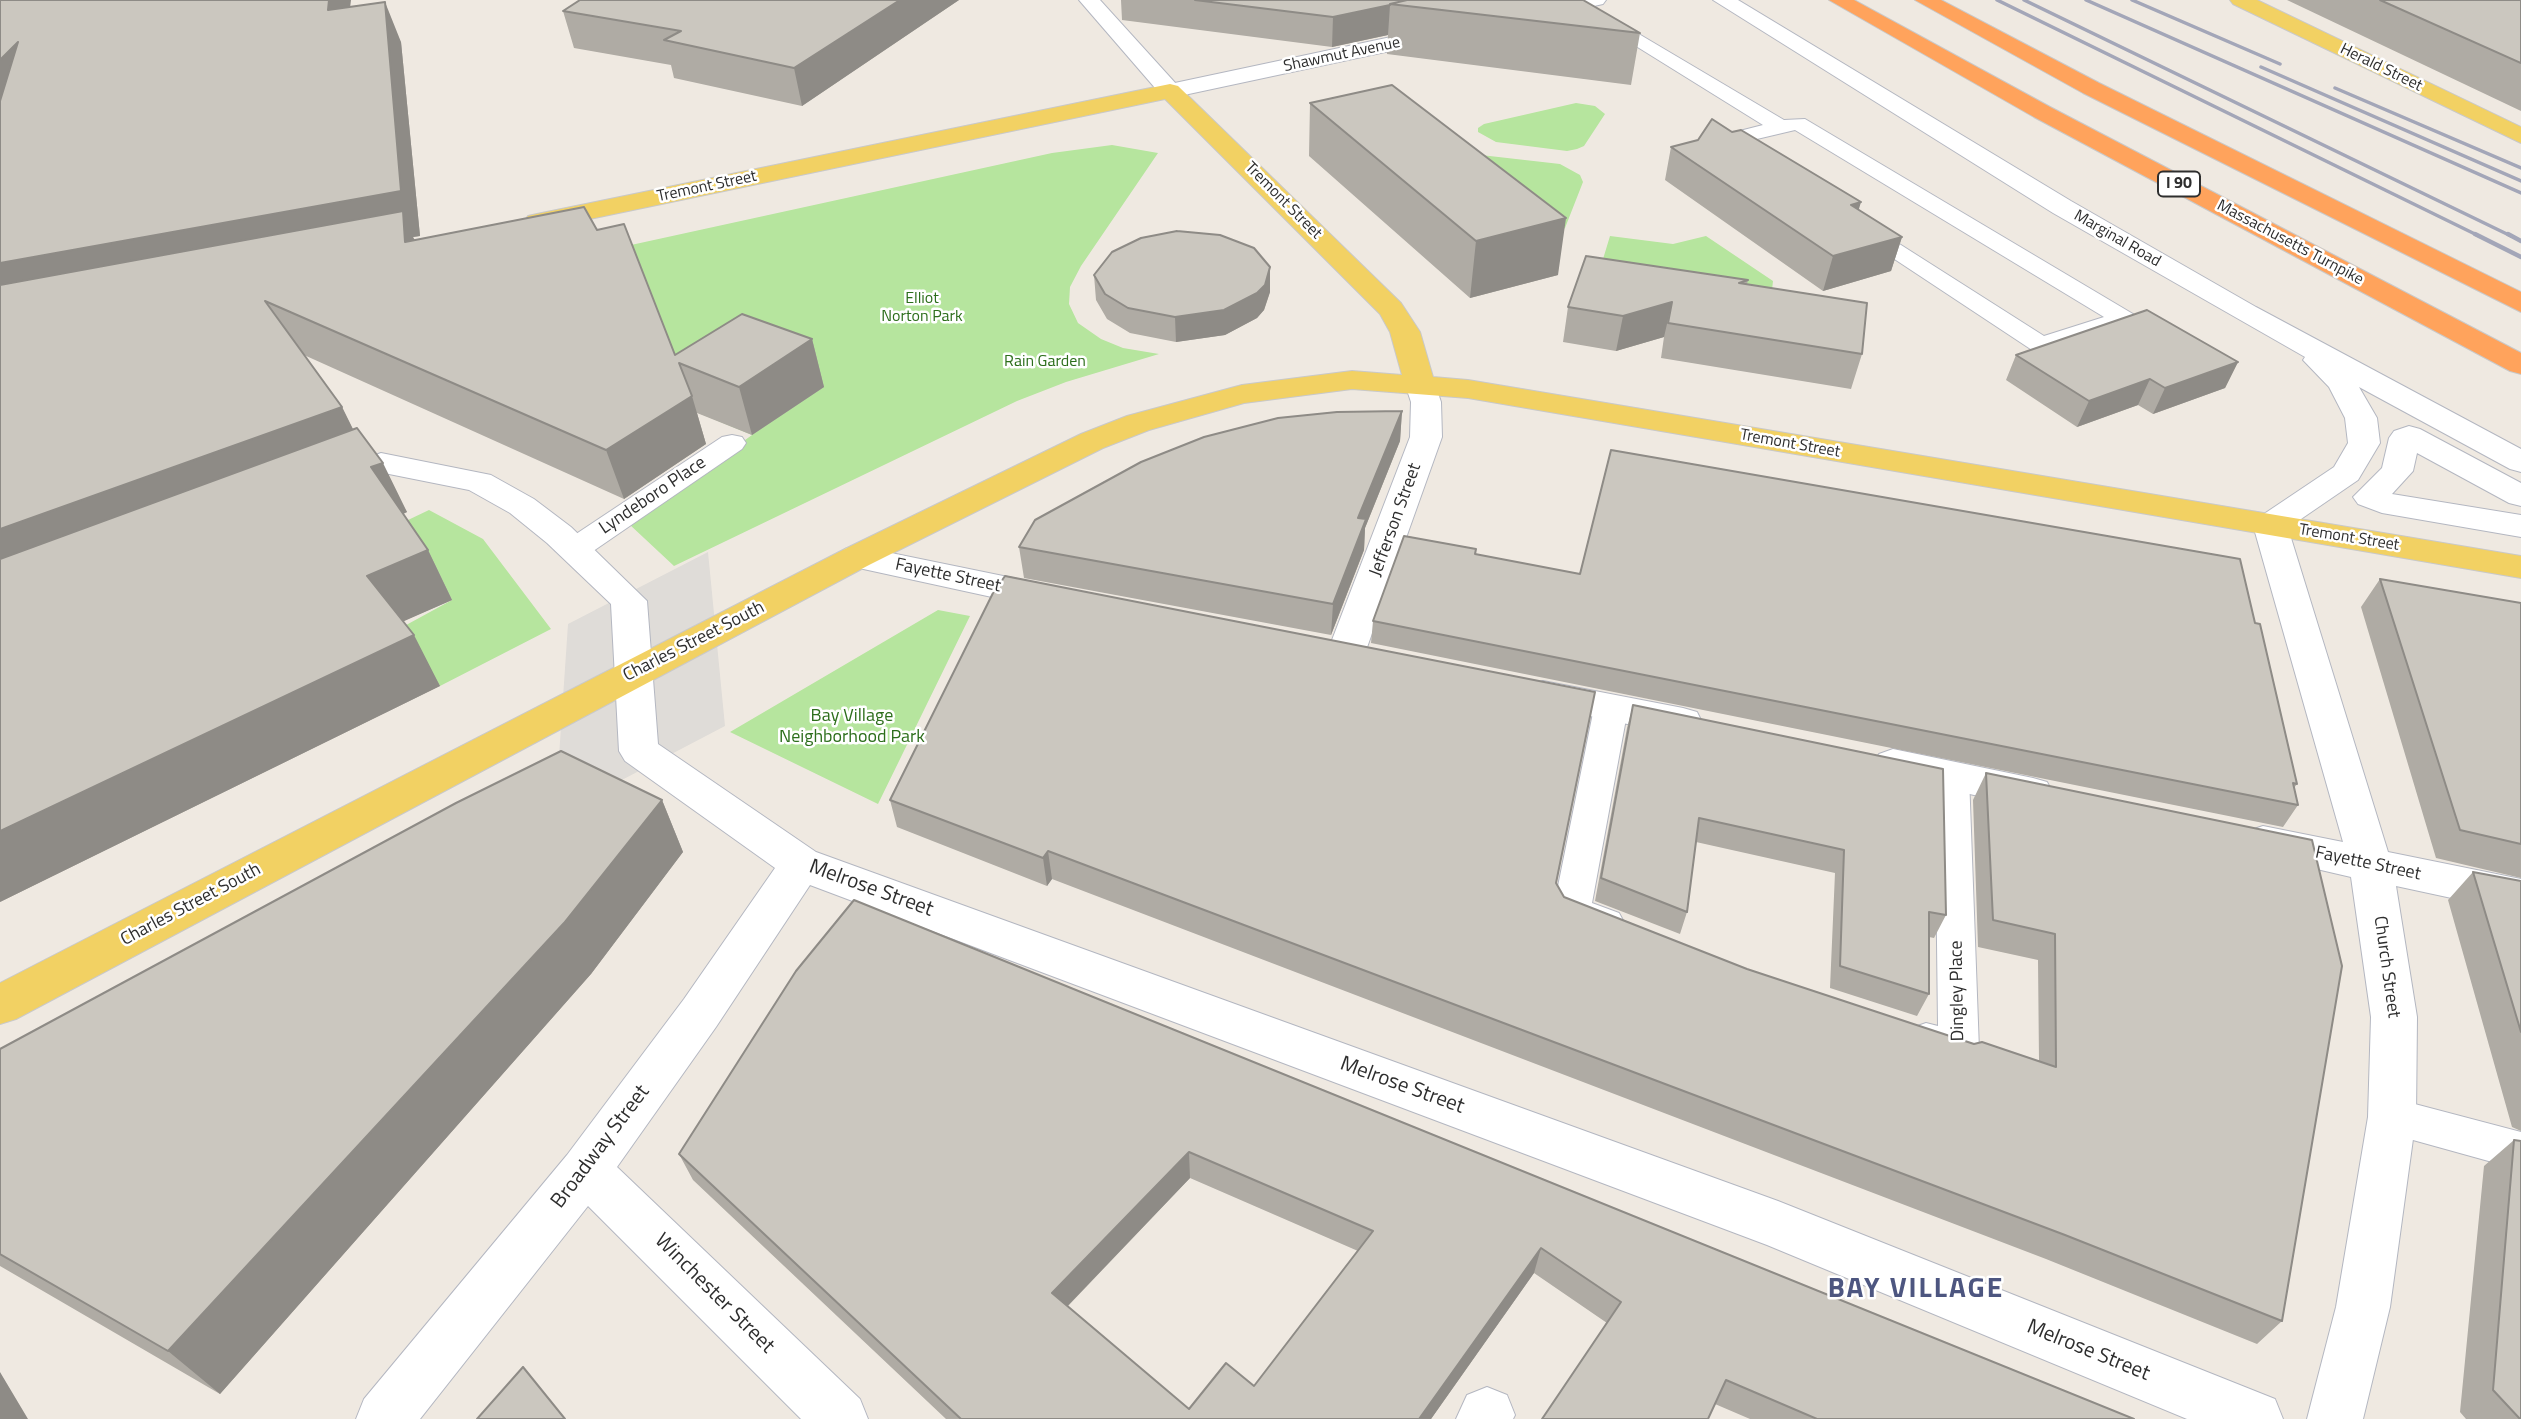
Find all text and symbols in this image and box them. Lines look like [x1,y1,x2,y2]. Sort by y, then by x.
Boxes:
street label: Shawmut Avenue [1282,33,1402,77]
street label: Herald Street [2337,40,2425,96]
street label: Tremont Street [1240,158,1326,244]
street label: Tremont Street [655,167,759,207]
road number: I 90 [2158,172,2200,196]
street label: Massachusetts Turnpike [2213,196,2367,290]
street label: Marginal Road [2070,206,2164,272]
park label: Elliot Norton Park [881,289,963,327]
park label: Rain Garden [1004,352,1086,372]
street label: Tremont Street [1738,426,1842,462]
street label: Lyndeboro Place [596,452,710,540]
street label: Jefferson Street [1365,460,1427,580]
street label: Tremont Street [2297,521,2401,555]
street label: Fayette Street [893,554,1003,598]
street label: Charles Street South [620,597,768,687]
park label: Bay Village Neighborhood Park [779,706,925,748]
street label: Fayette Street [2313,842,2423,886]
street label: Melrose Street [805,855,937,923]
street label: Charles Street South [117,859,265,951]
street label: Church Street [2368,915,2404,1019]
street label: Dingley Place [1946,940,1970,1042]
street label: Melrose Street [1336,1052,1468,1120]
street label: Broadway Street [546,1080,656,1214]
street label: Winchester Street [649,1229,779,1359]
district label: BAY VILLAGE [1829,1273,2003,1307]
street label: Melrose Street [2023,1315,2153,1387]

